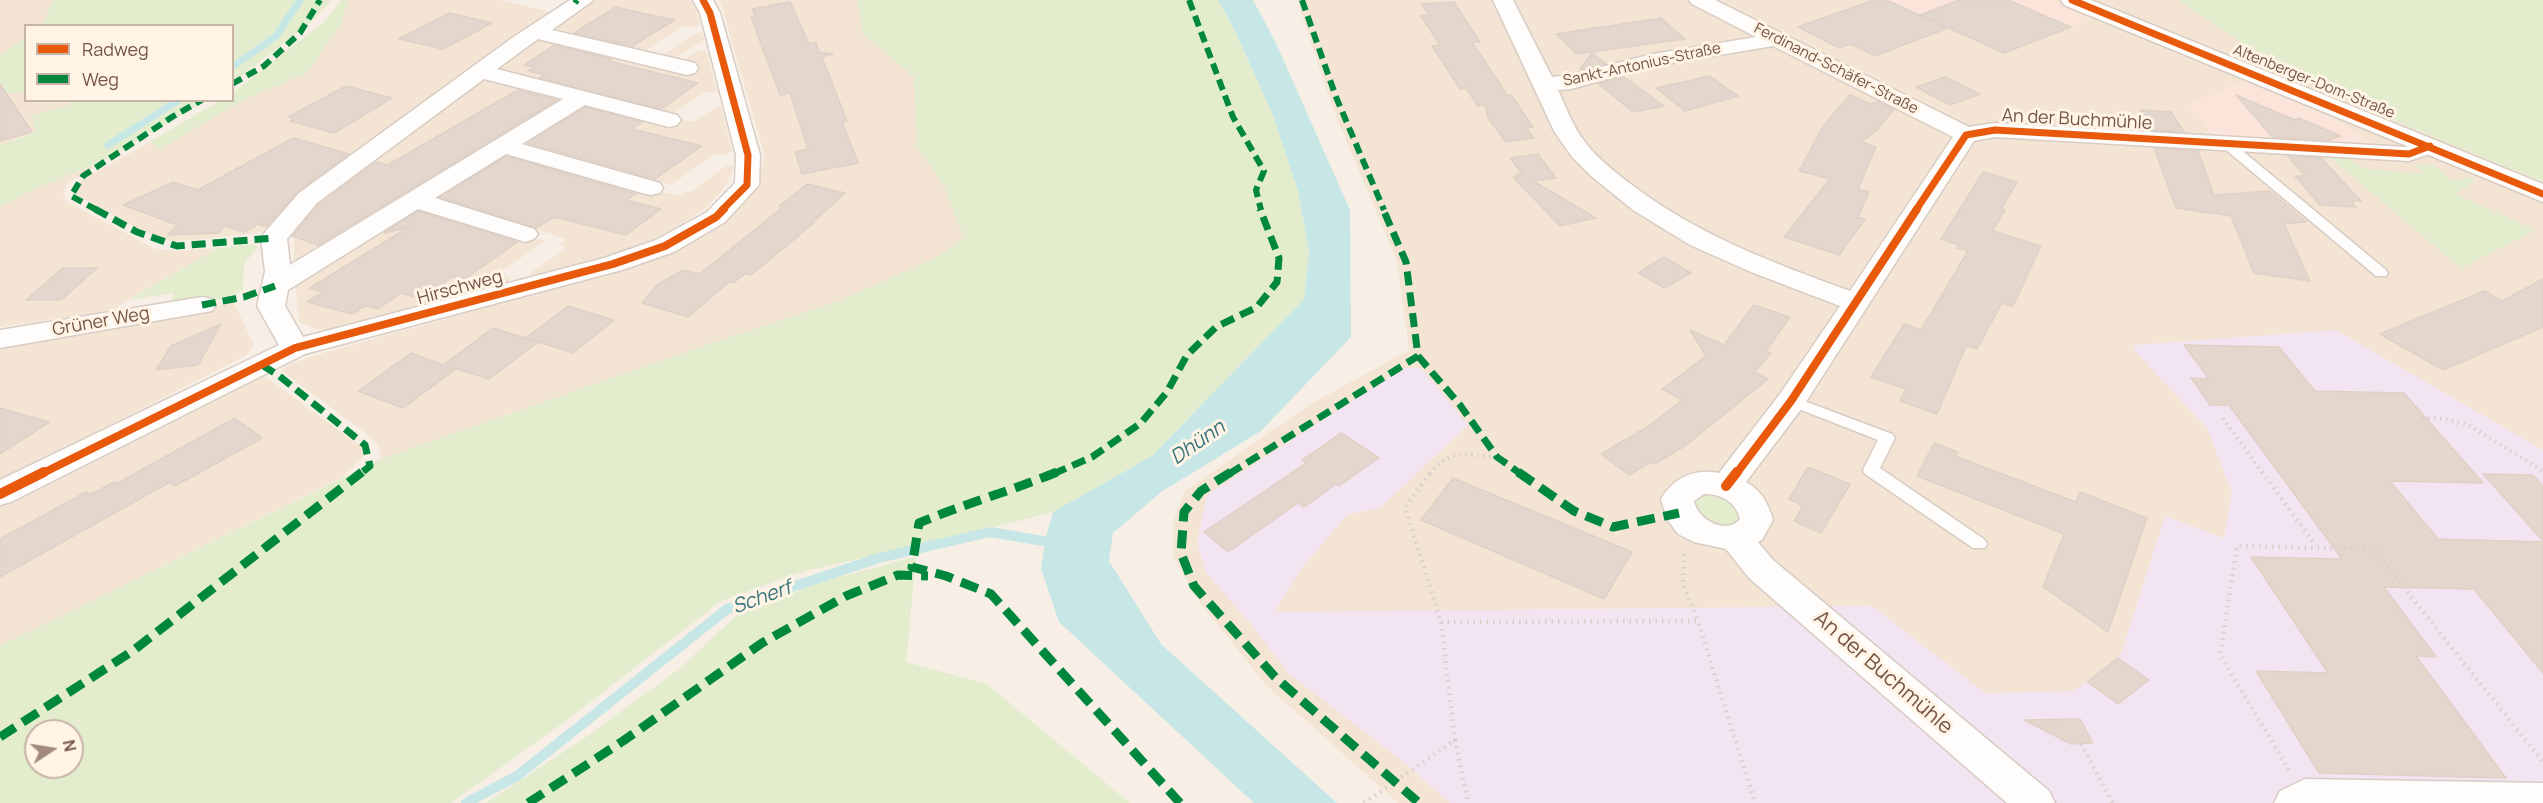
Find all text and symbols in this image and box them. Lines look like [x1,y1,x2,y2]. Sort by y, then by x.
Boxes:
street label: Ferdinand-Schäfer-Straße [1751,20,1921,118]
legend [24,24,234,102]
text: Radweg [82,37,149,61]
street label: Sankt-Antonius-Straße [1561,39,1723,91]
street label: Altenberger-Dom-Straße [2231,41,2397,123]
text: Weg [82,67,119,91]
street label: An der Buchmühle [2001,105,2153,135]
street label: Hirschweg [415,266,505,310]
street label: Grüner Weg [51,303,151,341]
water label: Dhünn [1166,416,1230,470]
water label: Scherf [729,576,795,620]
street label: An der Buchmühle [1808,606,1958,740]
north arrow [24,719,84,779]
text: N [58,738,82,754]

